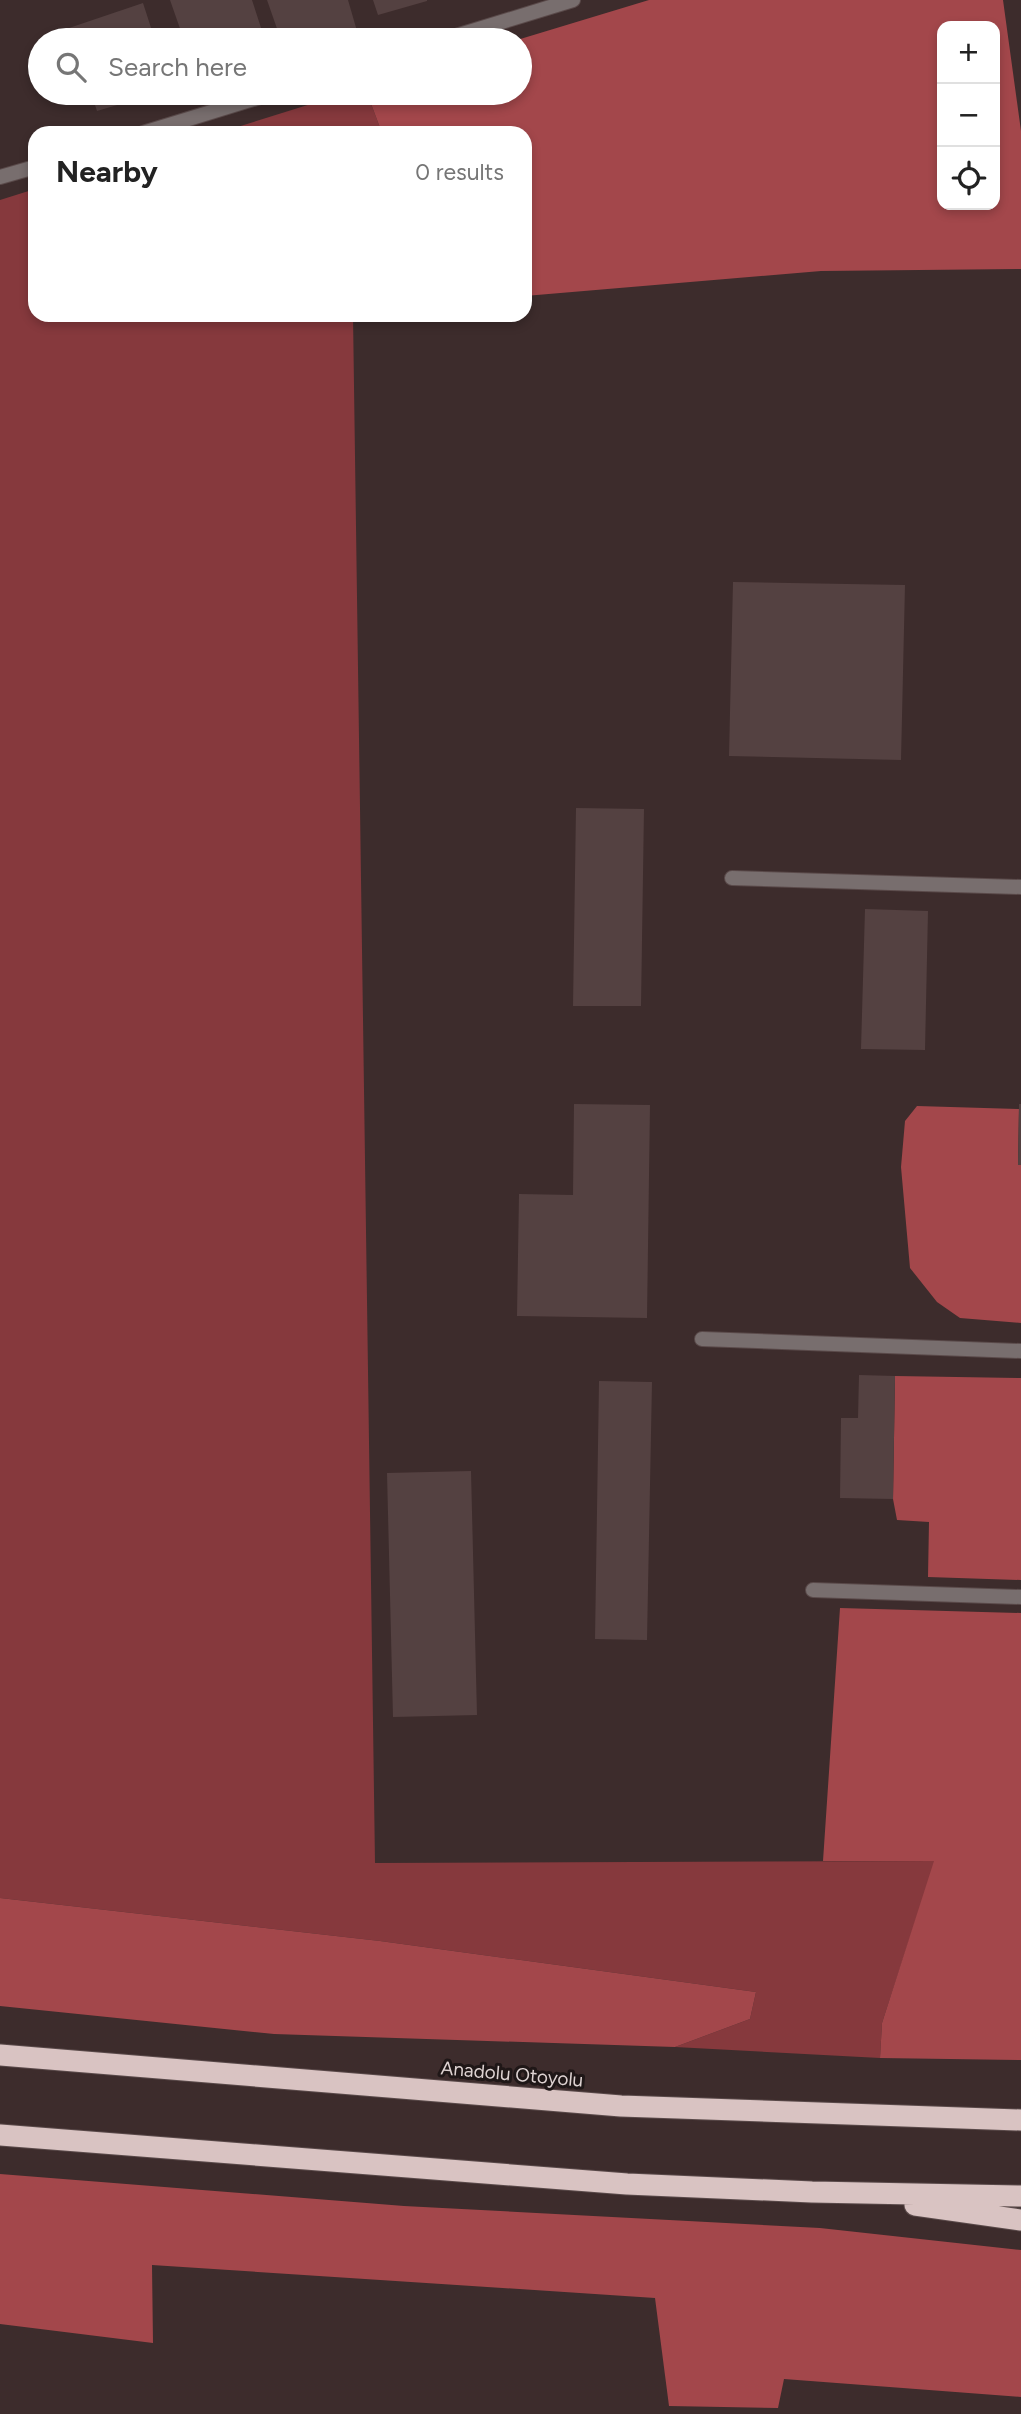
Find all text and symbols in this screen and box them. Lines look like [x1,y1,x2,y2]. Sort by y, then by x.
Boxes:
map controls [937,21,1000,210]
button: + [937,21,1000,84]
search box [28,28,532,105]
icon: search [52,48,90,86]
text: Search here [108,51,247,83]
button: − [937,84,1000,147]
button: locate [937,147,1000,210]
text: Nearby [56,153,158,190]
text: 0 results [415,158,504,186]
street label: Anadolu Otoyolu [440,2056,584,2092]

